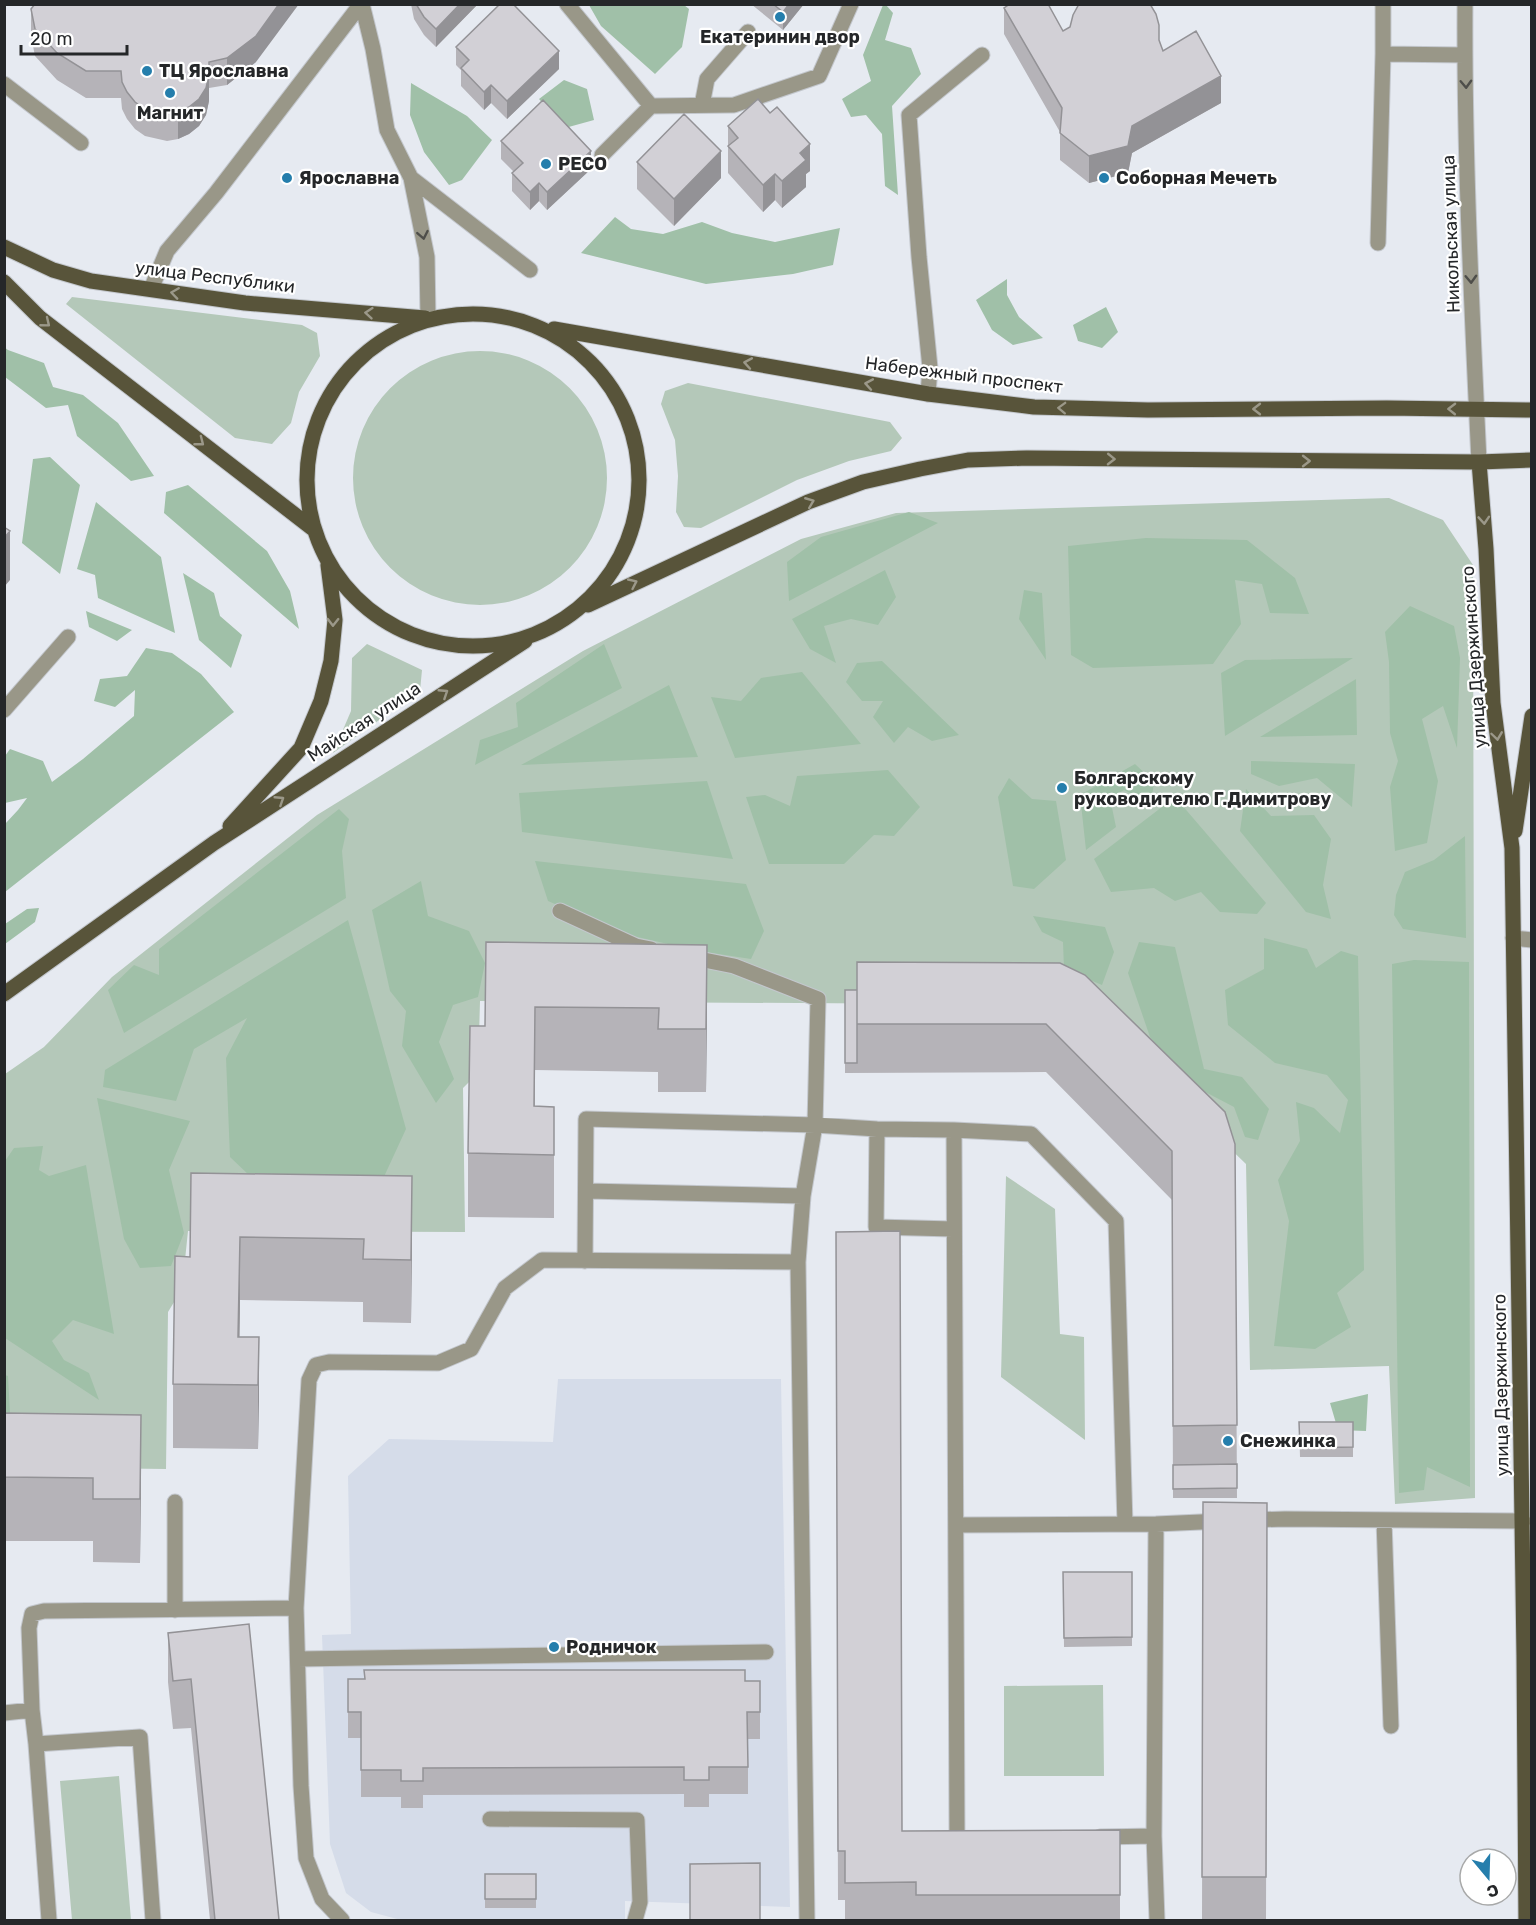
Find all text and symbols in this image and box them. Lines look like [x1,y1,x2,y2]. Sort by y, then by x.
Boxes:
marker: Екатеринин двор [773,10,787,24]
scale bar [21,18,128,56]
place label: Екатеринин двор [700,26,860,48]
text: 20 m [30,28,72,50]
place label: ТЦ Ярославна [159,60,289,82]
marker: ТЦ Ярославна [140,64,154,78]
one-way arrow [1460,79,1472,88]
marker: Магнит [163,86,177,100]
place label: Магнит [137,102,203,124]
place label: РЕСО [558,153,607,175]
street label: Никольская улица [1437,155,1465,313]
marker: РЕСО [539,157,553,171]
place label: Ярославна [299,167,399,189]
place label: Соборная Мечеть [1116,167,1277,189]
marker: Ярославна [280,171,294,185]
marker: Соборная Мечеть [1097,171,1111,185]
one-way arrow [415,230,428,240]
street label: улица Республики [134,256,296,298]
one-way arrow [1465,274,1478,283]
one-way arrow [171,287,180,299]
one-way arrow [365,307,374,320]
one-way arrow [39,316,50,327]
street label: Набережный проспект [864,352,1064,398]
one-way arrow [743,357,753,370]
one-way arrow [864,378,874,391]
one-way arrow [1058,401,1067,414]
one-way arrow [1253,403,1262,415]
one-way arrow [1448,403,1457,415]
one-way arrow [194,435,205,446]
one-way arrow [1106,453,1115,466]
one-way arrow [1301,455,1310,467]
one-way arrow [803,497,814,509]
one-way arrow [1477,516,1490,525]
street label: улица Дзержинского [1457,565,1491,749]
one-way arrow [626,579,637,591]
one-way arrow [327,618,340,627]
street label: Майская улица [303,677,425,767]
one-way arrow [438,689,448,701]
one-way arrow [1491,731,1503,740]
place label: Болгарскому руководителю Г.Димитрову [1074,767,1331,810]
marker: Болгарскому руководителю Г.Димитрову [1055,781,1069,795]
one-way arrow [274,796,285,807]
street label: улица Дзержинского [1488,1294,1514,1476]
place label: Снежинка [1240,1430,1336,1452]
marker: Снежинка [1221,1434,1235,1448]
place label: Родничок [566,1636,657,1658]
marker: Родничок [547,1640,561,1654]
north arrow [1458,1847,1518,1907]
text: С [1484,1880,1501,1902]

